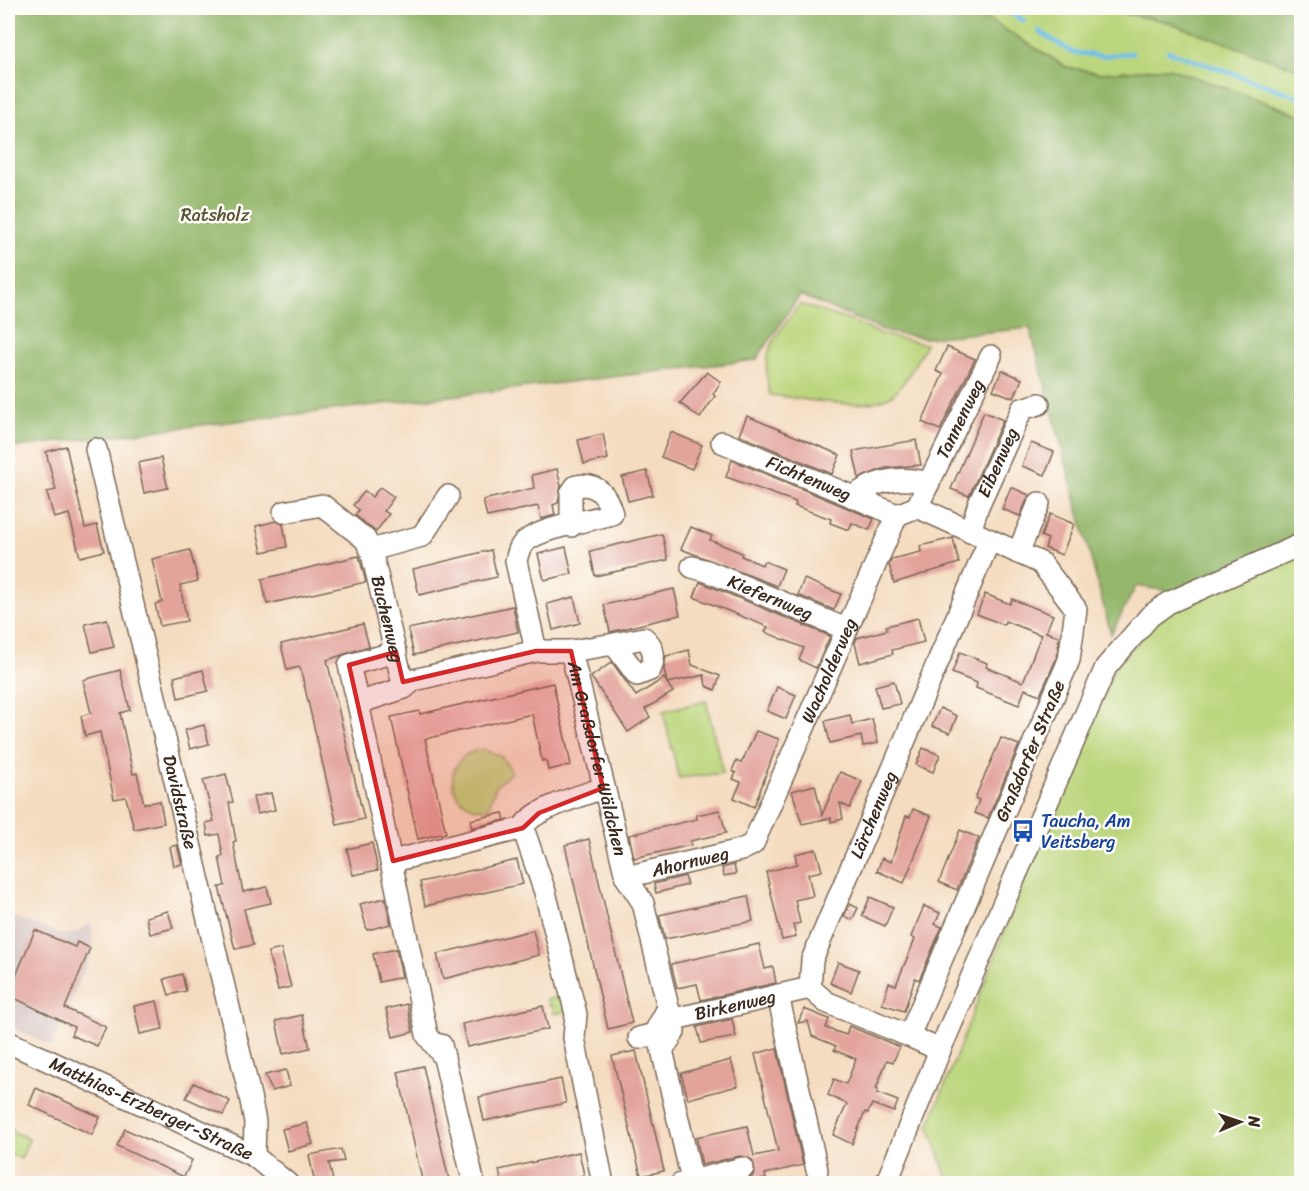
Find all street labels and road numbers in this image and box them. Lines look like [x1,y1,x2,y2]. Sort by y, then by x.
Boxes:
street label: Tannenweg [927,373,993,465]
street label: Eibenweg [968,422,1028,503]
street label: Fichtenweg [761,446,856,510]
street label: Kiefernweg [723,565,818,629]
street label: Buchenweg [362,572,413,666]
street label: Wacholderweg [792,613,866,728]
street label: Am Graßdorfer Wäldchen [558,656,636,860]
street label: Graßdorfer Straße [986,675,1074,827]
street label: Davidstraße [153,752,207,853]
street label: Lärchenweg [841,765,906,864]
street label: Ahornweg [647,837,732,887]
street label: Birkenweg [691,980,779,1030]
street label: Matthias-Erzberger-Straße [44,1047,259,1170]

